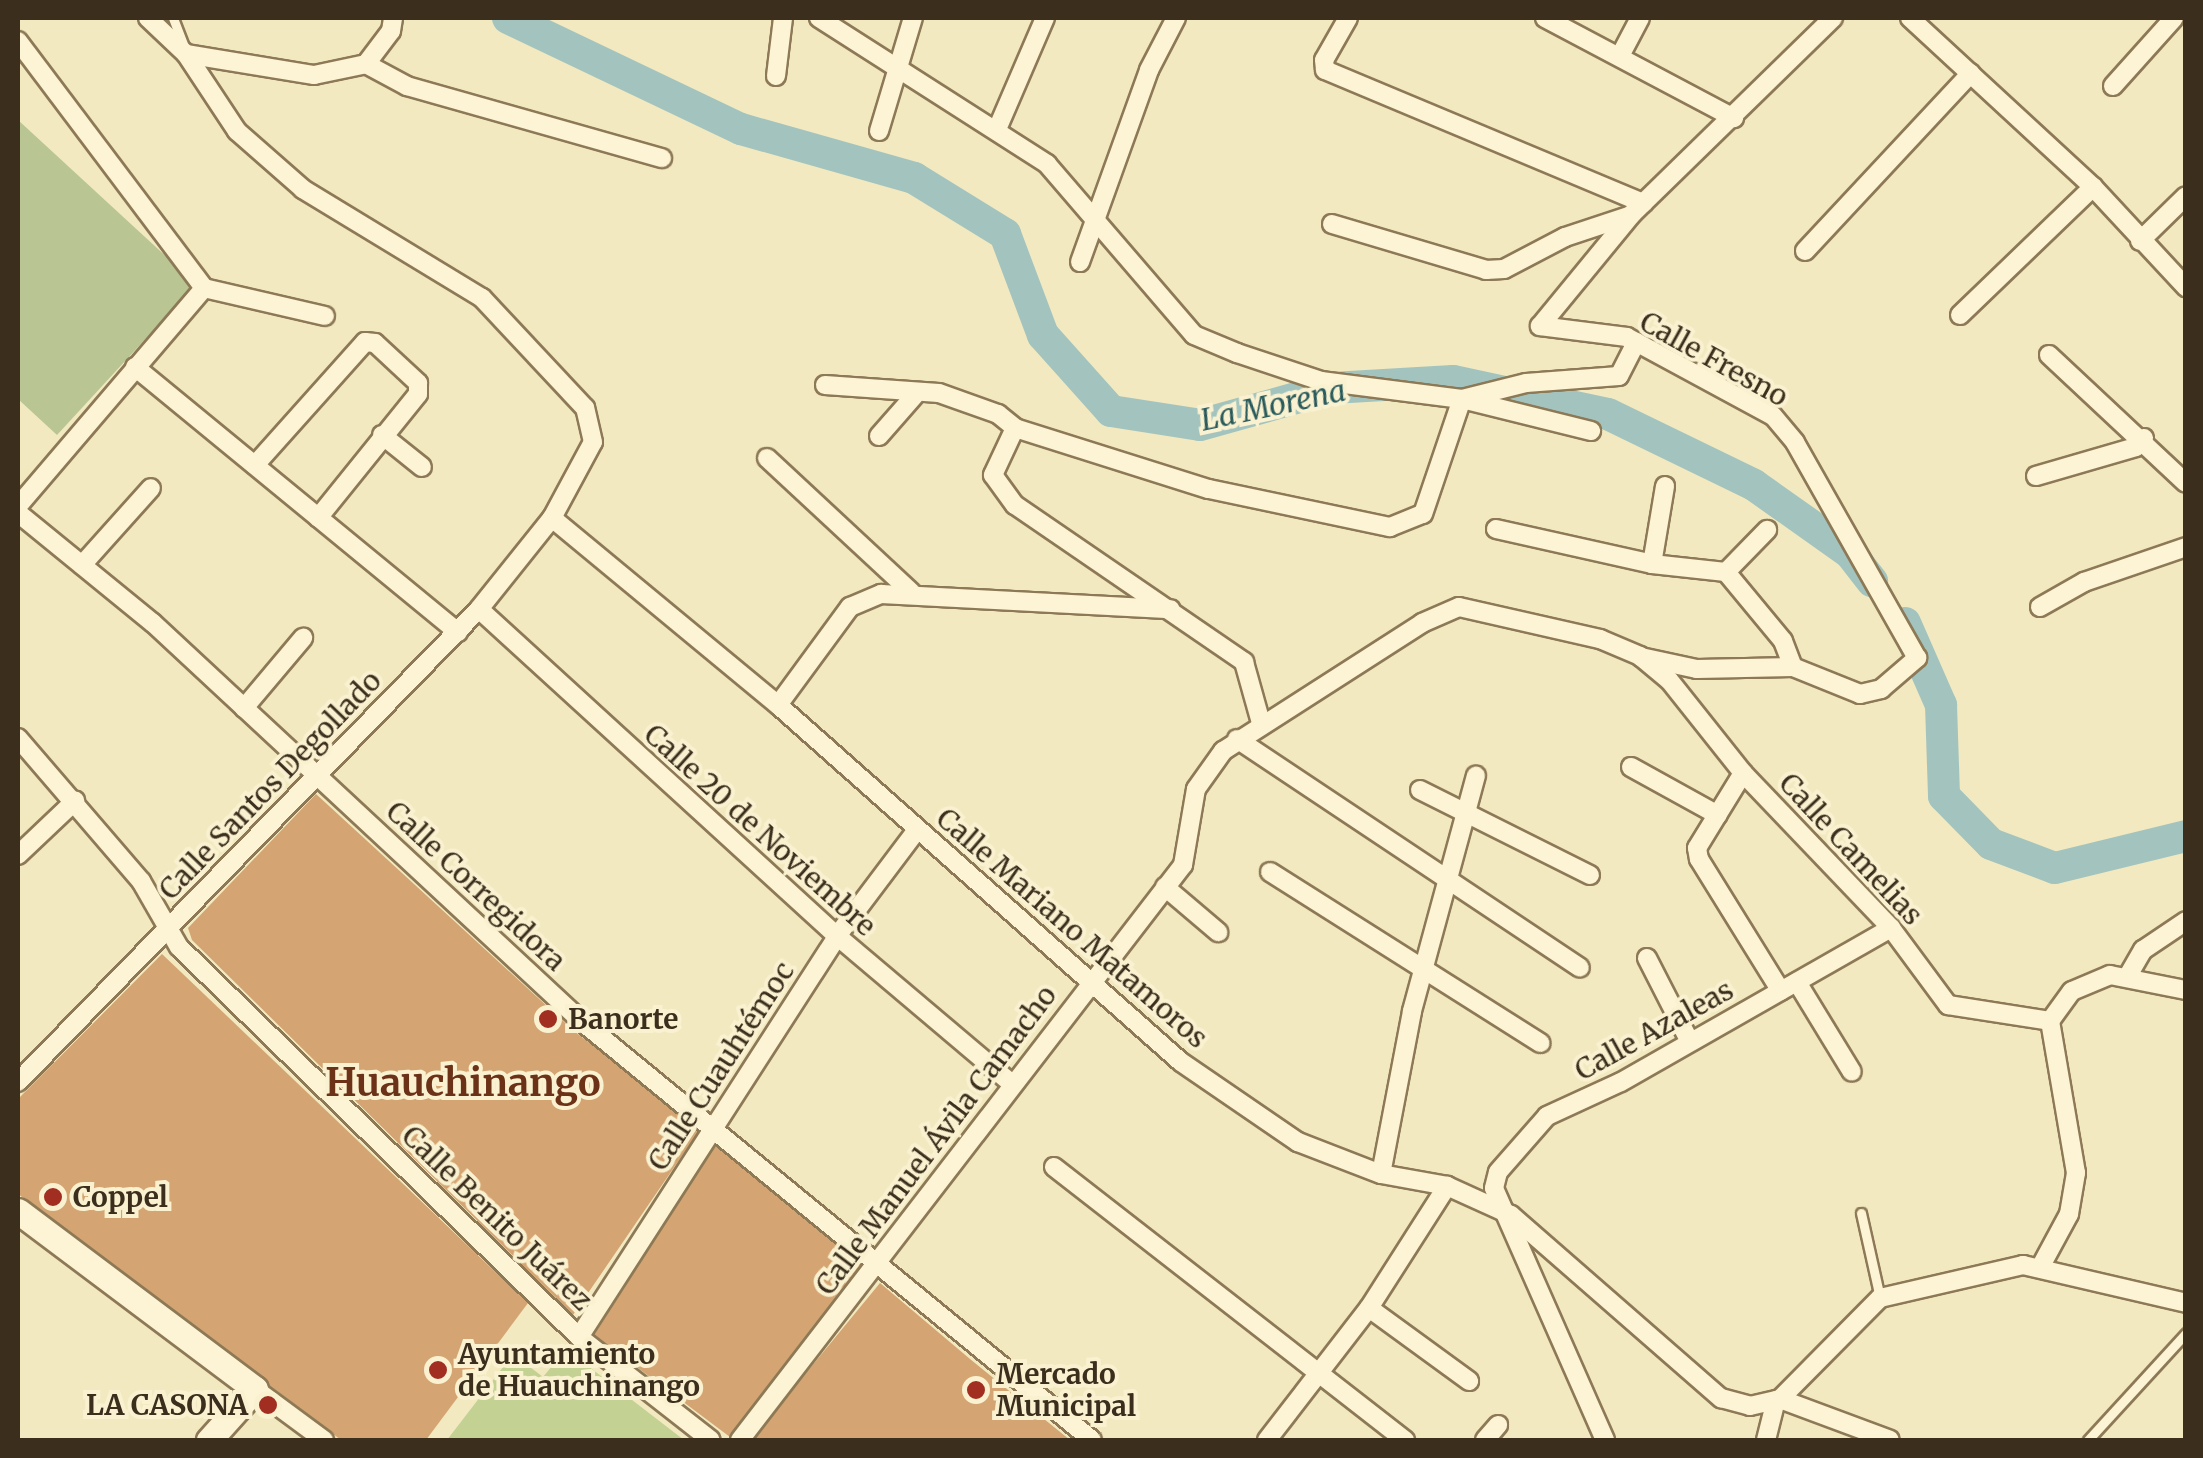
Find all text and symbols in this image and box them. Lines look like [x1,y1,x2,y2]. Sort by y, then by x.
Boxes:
street label: Calle Fresno [1634,305,1794,413]
water label: La Morena [1197,372,1349,438]
street label: Calle Santos Degollado [152,664,388,906]
street label: Calle 20 de Noviembre [638,717,882,943]
street label: Calle Camelias [1772,766,1930,932]
street label: Calle Corregidora [380,794,572,978]
street label: Calle Mariano Matamoros [930,801,1214,1055]
street label: Calle Cuauhtémoc [641,956,801,1176]
street label: Calle Azaleas [1569,973,1739,1087]
street label: Calle Manuel Ávila Camacho [809,979,1063,1301]
place label: Banorte [568,1002,678,1036]
marker: Banorte [537,1008,559,1030]
district label: Huauchinango [325,1060,601,1106]
street label: Calle Benito Juárez [395,1119,599,1317]
place label: Coppel [73,1180,168,1214]
marker: Coppel [42,1186,64,1208]
place label: Ayuntamiento de Huauchinango [458,1337,700,1403]
place label: Mercado Municipal [996,1357,1136,1423]
marker: Ayuntamiento de Huauchinango [427,1359,449,1381]
marker: Mercado Municipal [965,1379,987,1401]
place label: LA CASONA [86,1388,248,1422]
marker: LA CASONA [257,1394,279,1416]

